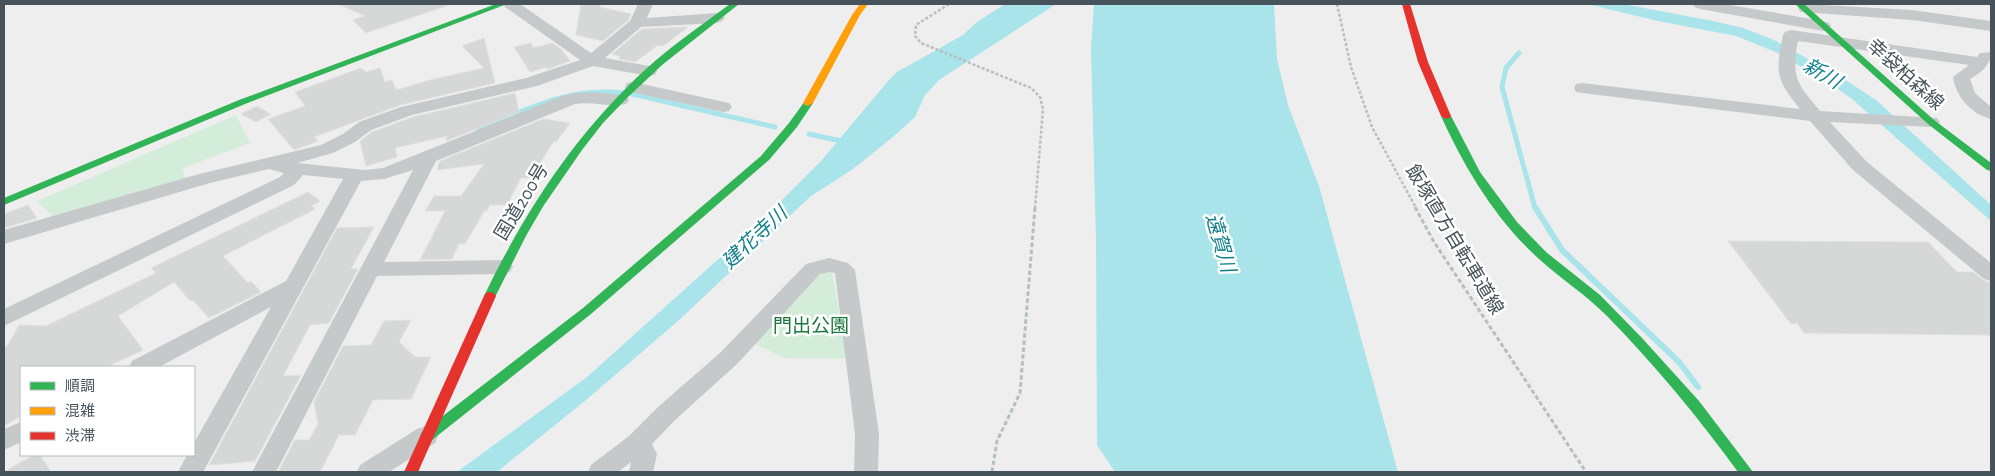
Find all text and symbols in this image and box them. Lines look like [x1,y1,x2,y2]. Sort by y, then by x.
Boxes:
street label: 幸袋柏森線 [1863,35,1948,114]
water label: 新川 [1800,54,1847,94]
street label: 国道200号 [491,160,552,244]
street label: 飯塚直方自転車道線 [1402,161,1508,318]
water label: 建花寺川 [718,201,793,273]
water label: 遠賀川 [1202,211,1239,277]
park label: 門出公園 [773,316,849,336]
legend [20,366,195,456]
text: 順調 [65,379,95,394]
text: 混雑 [65,403,95,419]
text: 渋滞 [65,428,95,444]

